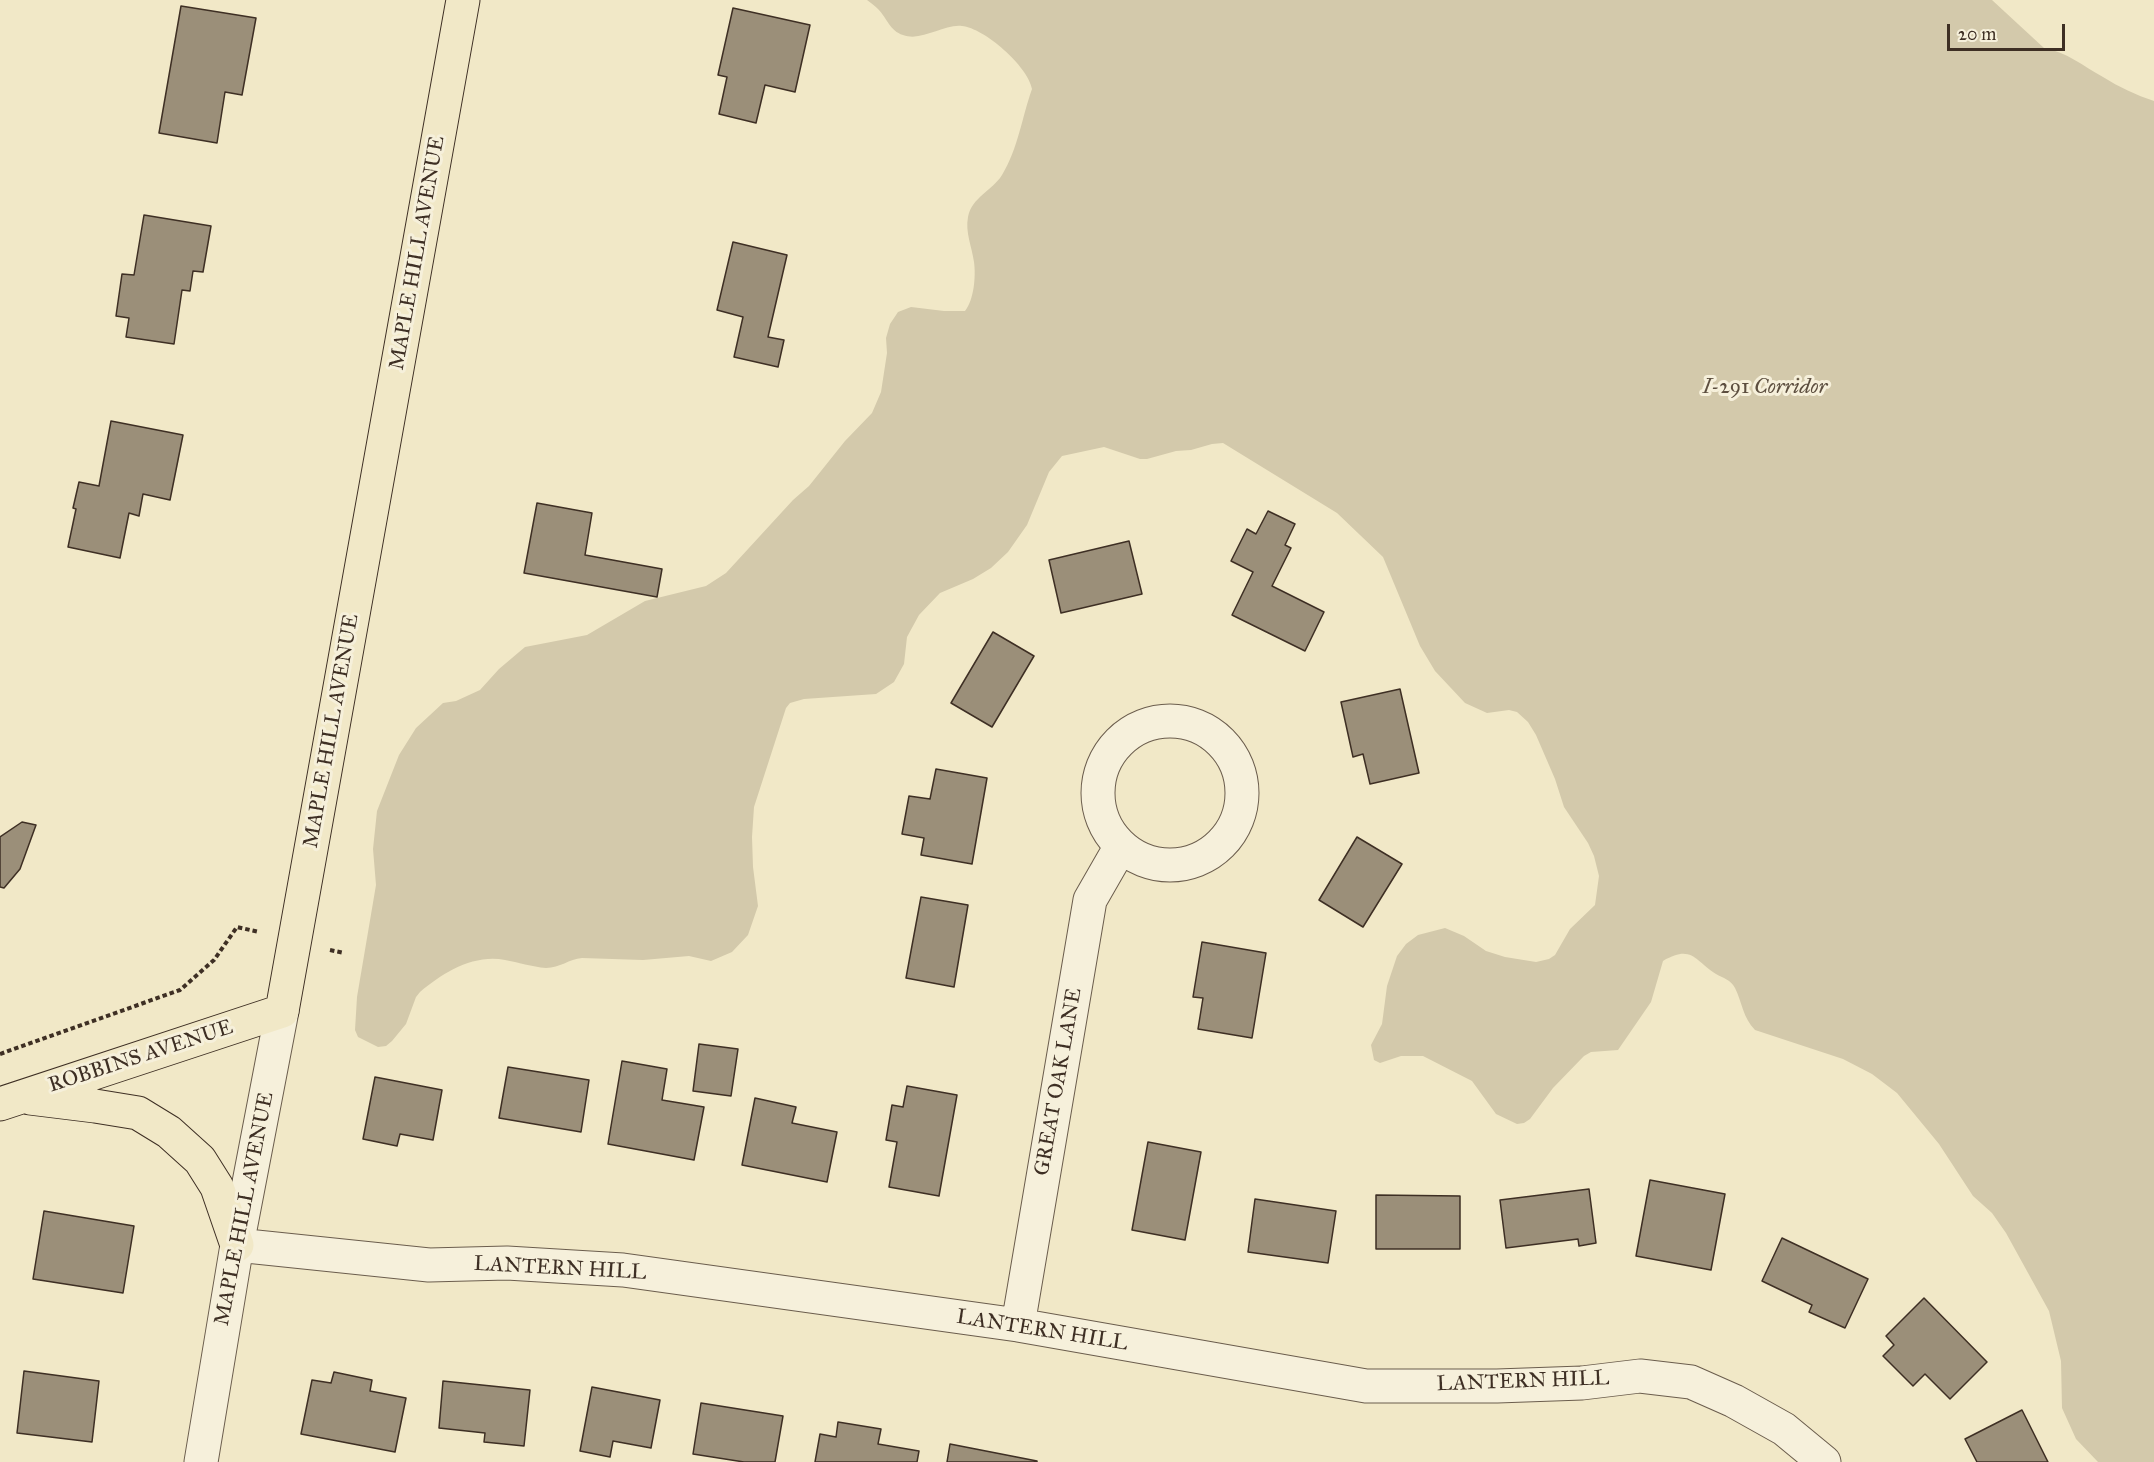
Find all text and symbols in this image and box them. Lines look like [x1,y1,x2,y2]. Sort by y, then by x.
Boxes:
scale bar [1950,12,2068,50]
text: 20 m [1958,23,1996,45]
street label: MAPLE HILL AVENUE [385,134,451,372]
park label: I-291 Corridor [1703,375,1827,401]
street label: MAPLE HILL AVENUE [299,612,365,850]
street label: GREAT OAK LANE [1030,986,1088,1178]
street label: ROBBINS AVENUE [46,1015,236,1099]
street label: MAPLE HILL AVENUE [210,1090,280,1328]
street label: LANTERN HILL [473,1252,647,1286]
street label: LANTERN HILL [955,1305,1129,1357]
street label: LANTERN HILL [1436,1366,1610,1398]

